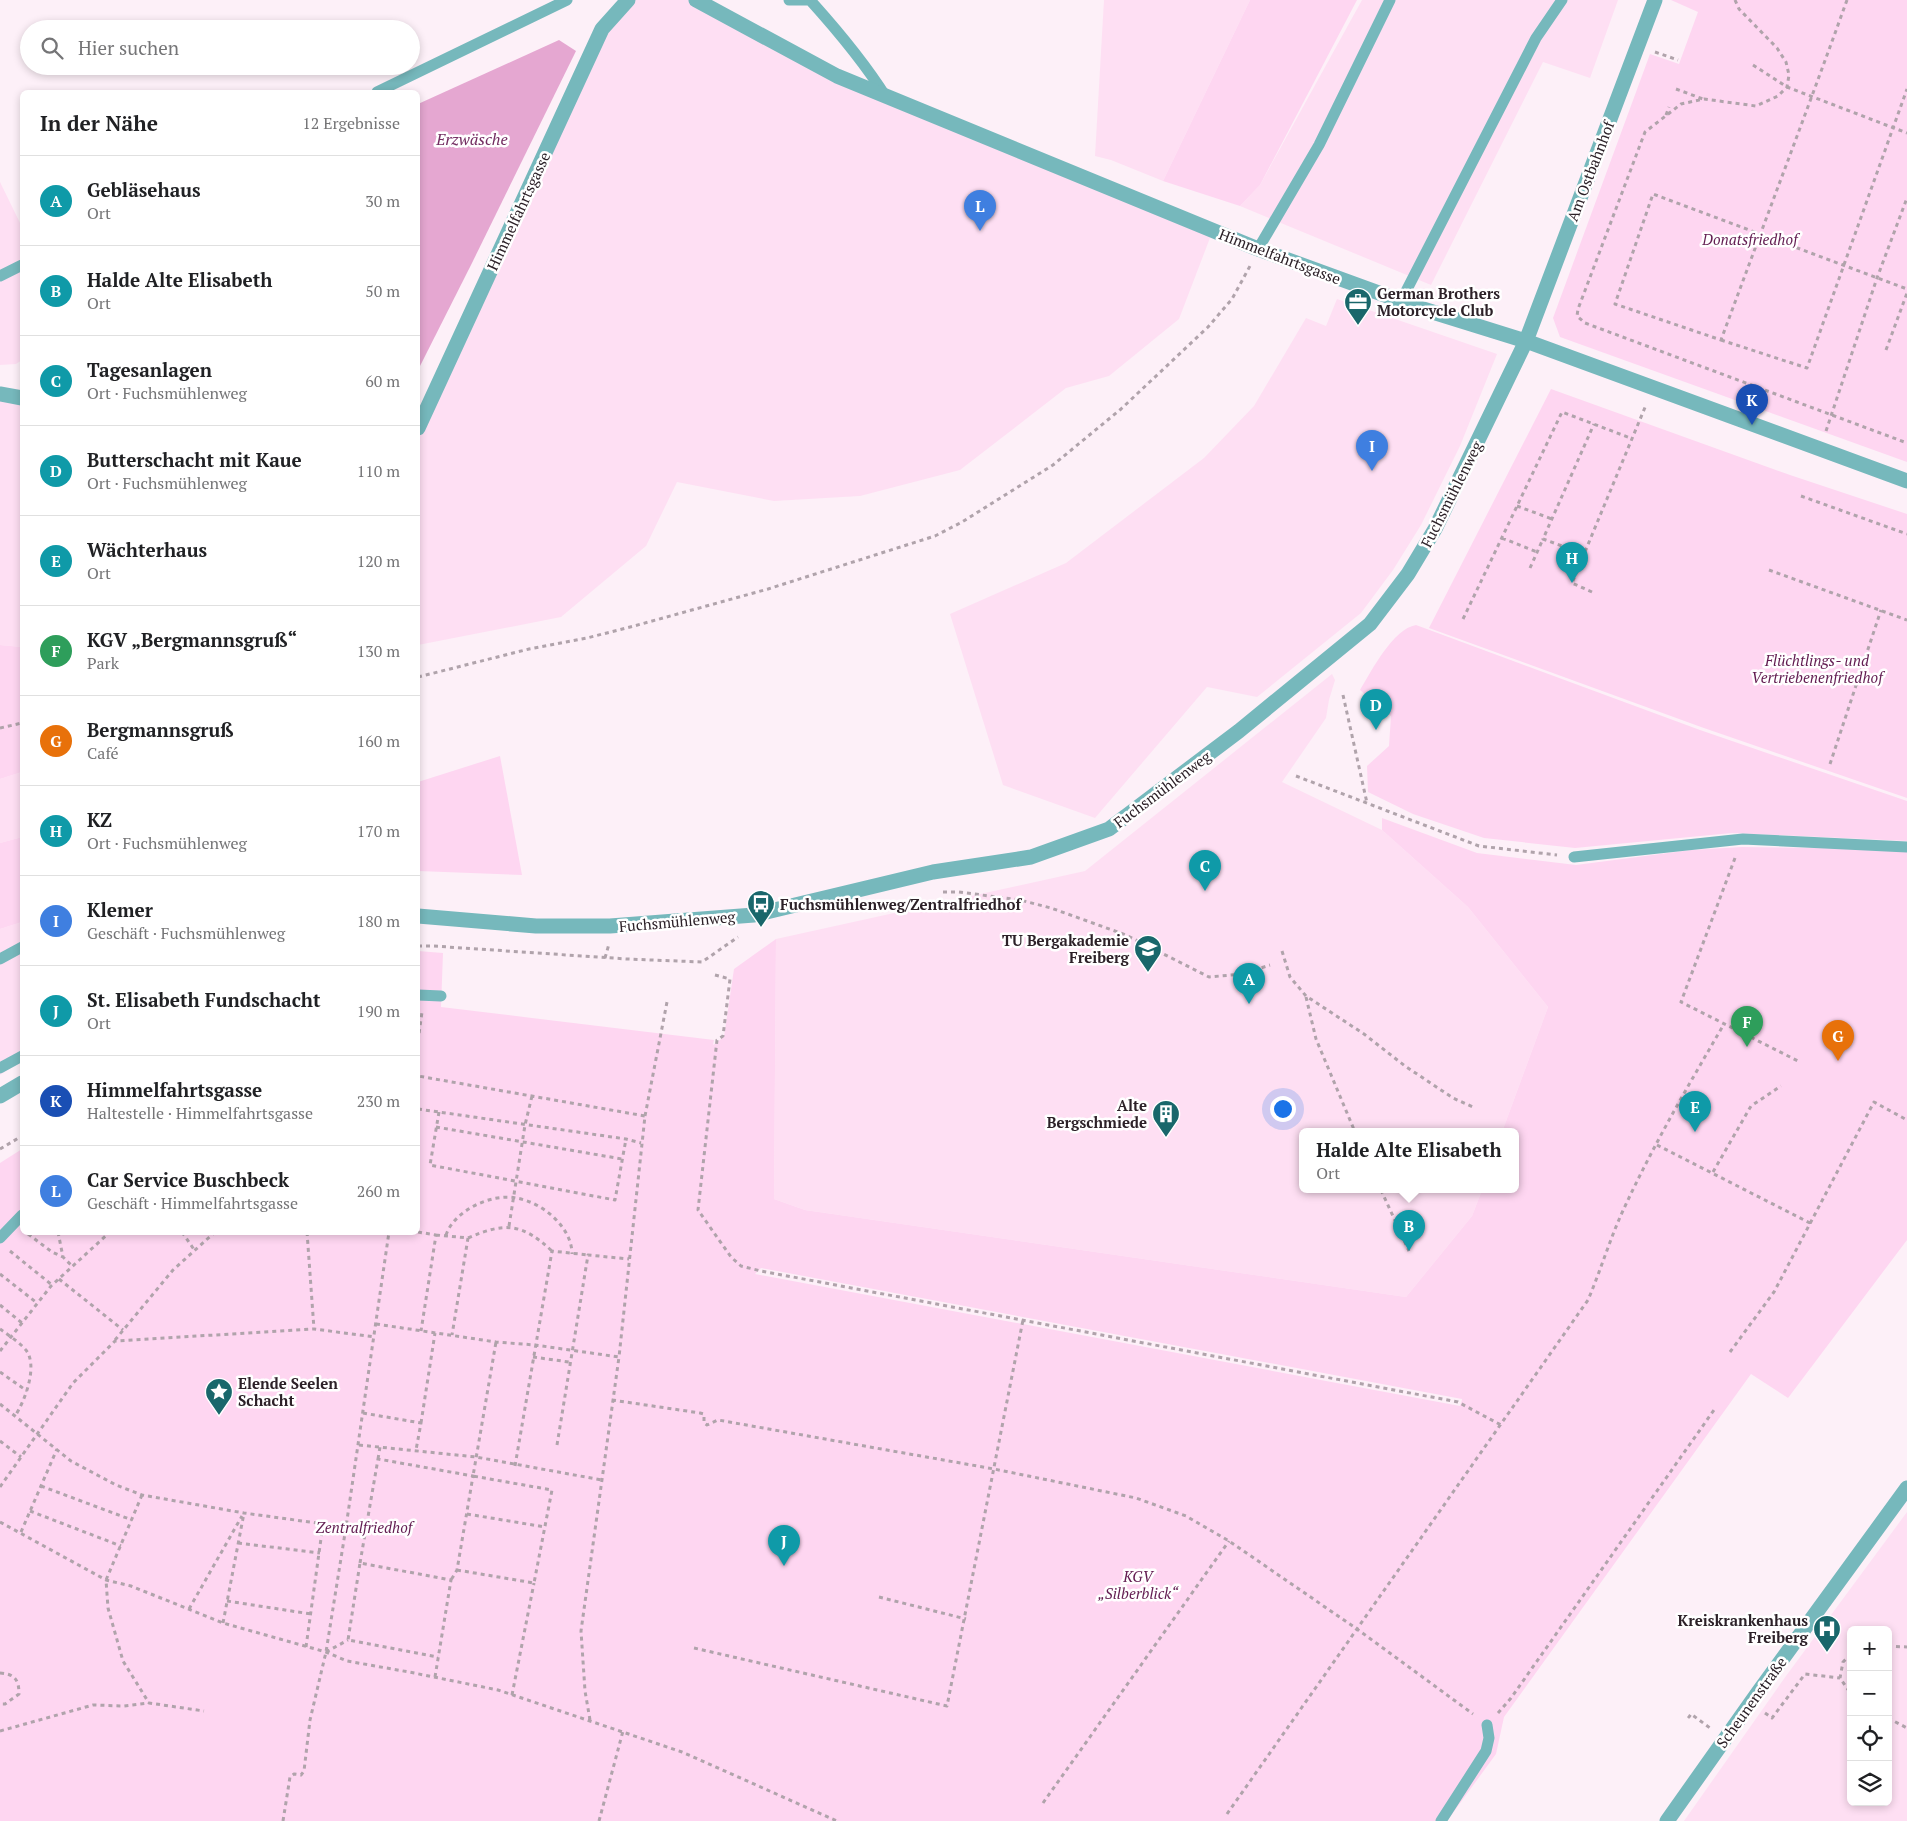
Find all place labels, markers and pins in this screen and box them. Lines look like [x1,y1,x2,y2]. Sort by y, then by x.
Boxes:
pin: L [964,190,996,231]
place label: German Brothers Motorcycle Club [1377,283,1500,320]
office icon: German Brothers Motorcycle Club [1343,287,1373,326]
pin: K [1736,384,1768,425]
pin: I [1356,430,1388,471]
pin: H [1556,542,1588,583]
pin: D [1360,689,1392,730]
pin: C [1189,850,1221,891]
bus stop icon: Fuchsmühlenweg/Zentralfriedhof [746,889,776,928]
place label: Fuchsmühlenweg/Zentralfriedhof [780,894,1022,914]
place label: TU Bergakademie Freiberg [1002,930,1130,967]
school or university icon: TU Bergakademie Freiberg [1133,934,1163,973]
pin: A [1233,963,1265,1004]
pin: F [1731,1006,1763,1047]
pin: G [1822,1020,1854,1061]
pin: E [1679,1091,1711,1132]
place label: Alte Bergschmiede [1047,1095,1147,1132]
building icon: Alte Bergschmiede [1151,1099,1181,1138]
pin: B [1393,1210,1425,1251]
place label: Elende Seelen Schacht [238,1373,338,1410]
place icon: Elende Seelen Schacht [204,1377,234,1416]
pin: J [768,1525,800,1566]
place label: Kreiskrankenhaus Freiberg [1678,1610,1809,1647]
hospital icon: Kreiskrankenhaus Freiberg [1812,1614,1842,1653]

